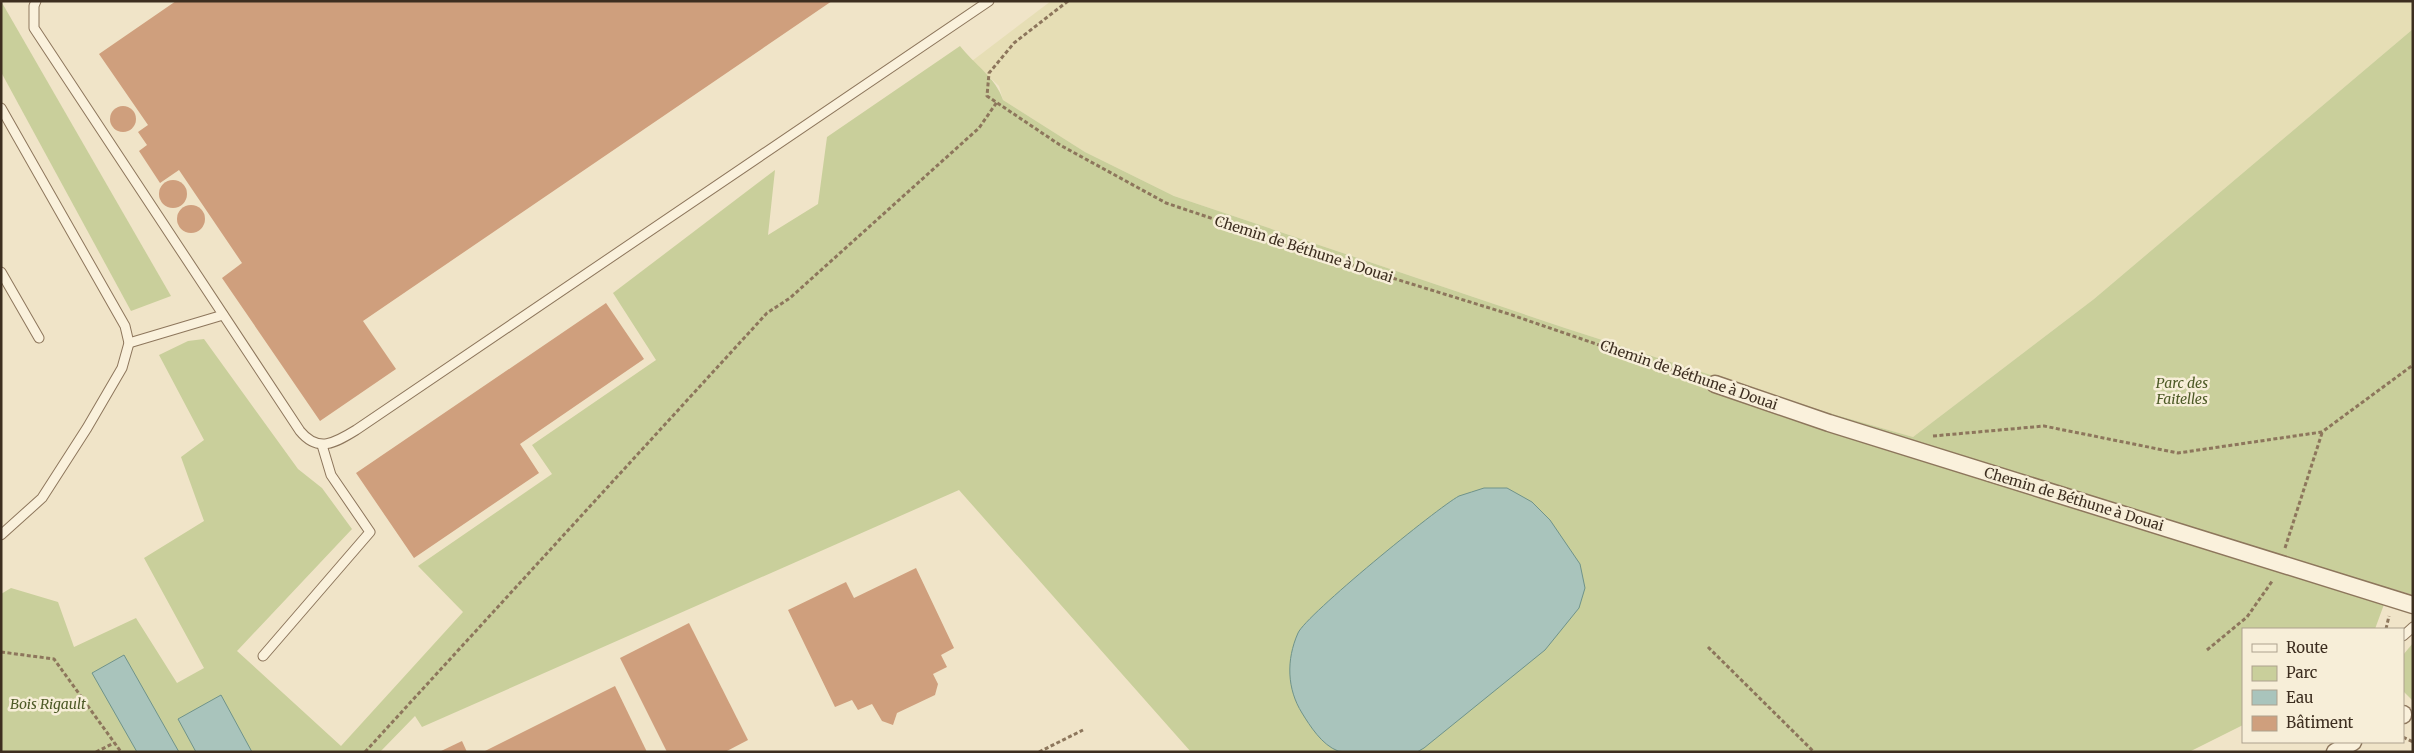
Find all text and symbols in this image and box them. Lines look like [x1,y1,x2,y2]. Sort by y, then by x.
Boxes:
street label: Chemin de Béthune à Douai [1213,212,1396,287]
street label: Chemin de Béthune à Douai [1598,336,1781,414]
park label: Parc des Faitelles [2155,374,2208,408]
street label: Chemin de Béthune à Douai [1982,463,2166,535]
legend [2242,628,2404,743]
text: Route [2286,638,2328,657]
text: Parc [2286,663,2318,682]
text: Eau [2286,688,2313,707]
park label: Bois Rigault [10,695,86,713]
text: Bâtiment [2286,713,2354,732]

